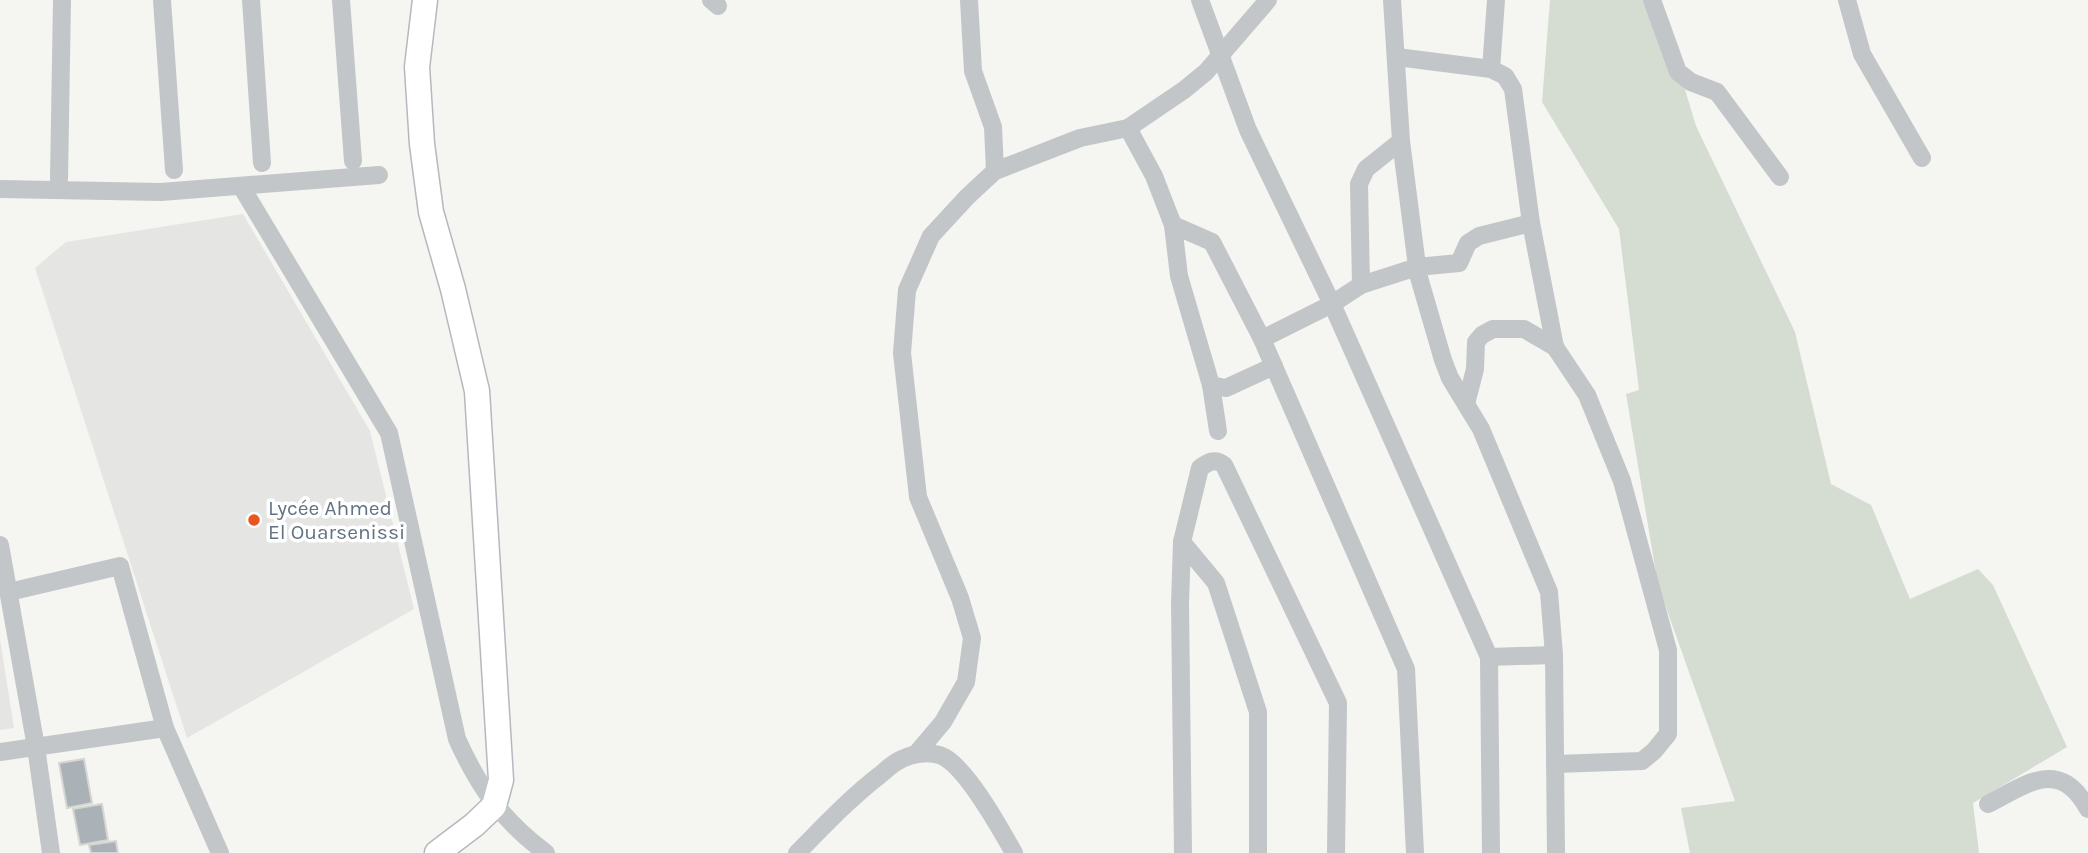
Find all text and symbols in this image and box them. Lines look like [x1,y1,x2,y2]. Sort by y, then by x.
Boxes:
place label: Lycée Ahmed El Ouarsenissi [268,496,405,544]
marker: Lycée Ahmed El Ouarsenissi [246,512,262,528]

